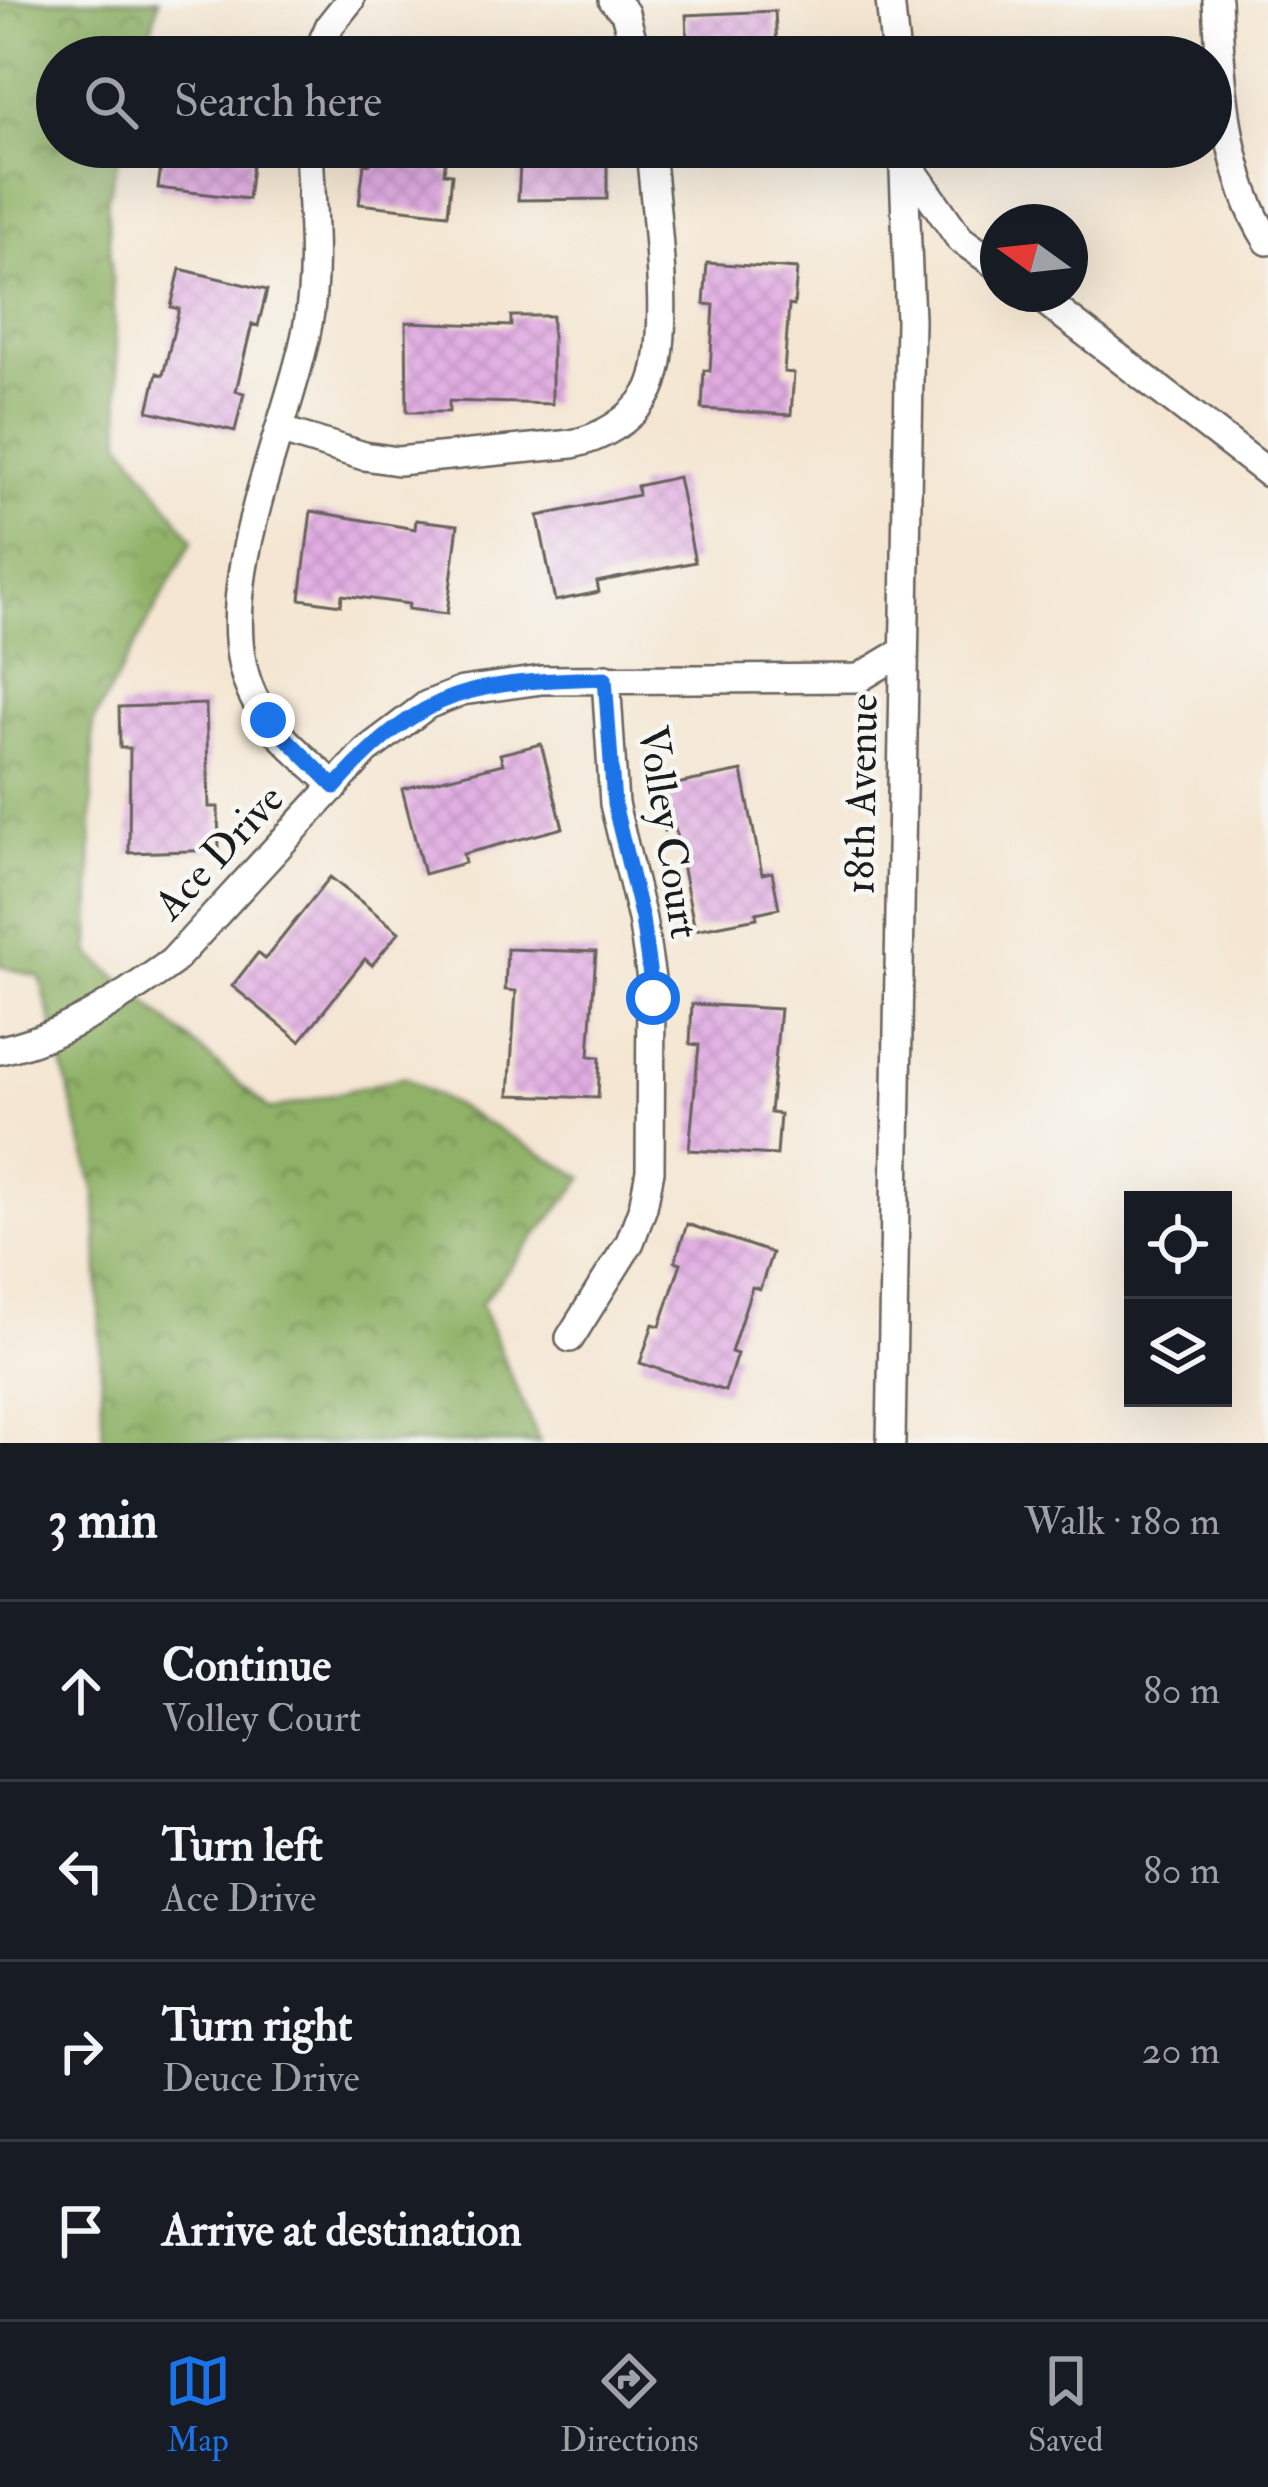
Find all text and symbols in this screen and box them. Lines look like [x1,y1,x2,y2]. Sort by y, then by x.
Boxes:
search box [36,36,1232,168]
icon: search [78,69,144,135]
text: Search here [174,74,382,130]
north arrow [980,204,1088,312]
route end [241,693,295,747]
street label: 18th Avenue [834,693,890,895]
street label: Volley Court [626,722,710,942]
street label: Ace Drive [143,774,295,932]
route start [626,971,680,1025]
map controls [1124,1191,1232,1407]
button: locate [1124,1191,1232,1299]
button: layers [1124,1299,1232,1407]
text: 3 min [48,1489,158,1553]
text: Walk · 180 m [1024,1497,1220,1546]
text: Continue [162,1638,331,1694]
icon: ahead [48,1658,114,1724]
text: 80 m [1143,1666,1220,1715]
text: Volley Court [162,1694,361,1743]
text: Turn left [162,1818,323,1874]
icon: left [48,1838,114,1904]
text: 80 m [1143,1846,1220,1895]
text: Ace Drive [162,1874,316,1923]
text: Turn right [162,1998,352,2054]
icon: right [48,2018,114,2084]
text: 20 m [1142,2026,1220,2075]
text: Deuce Drive [162,2054,360,2103]
icon: arrive [48,2198,114,2264]
text: Arrive at destination [162,2203,522,2259]
tab: Map [165,2348,231,2461]
tab: Directions [560,2348,699,2461]
tab: Saved [1028,2348,1103,2461]

